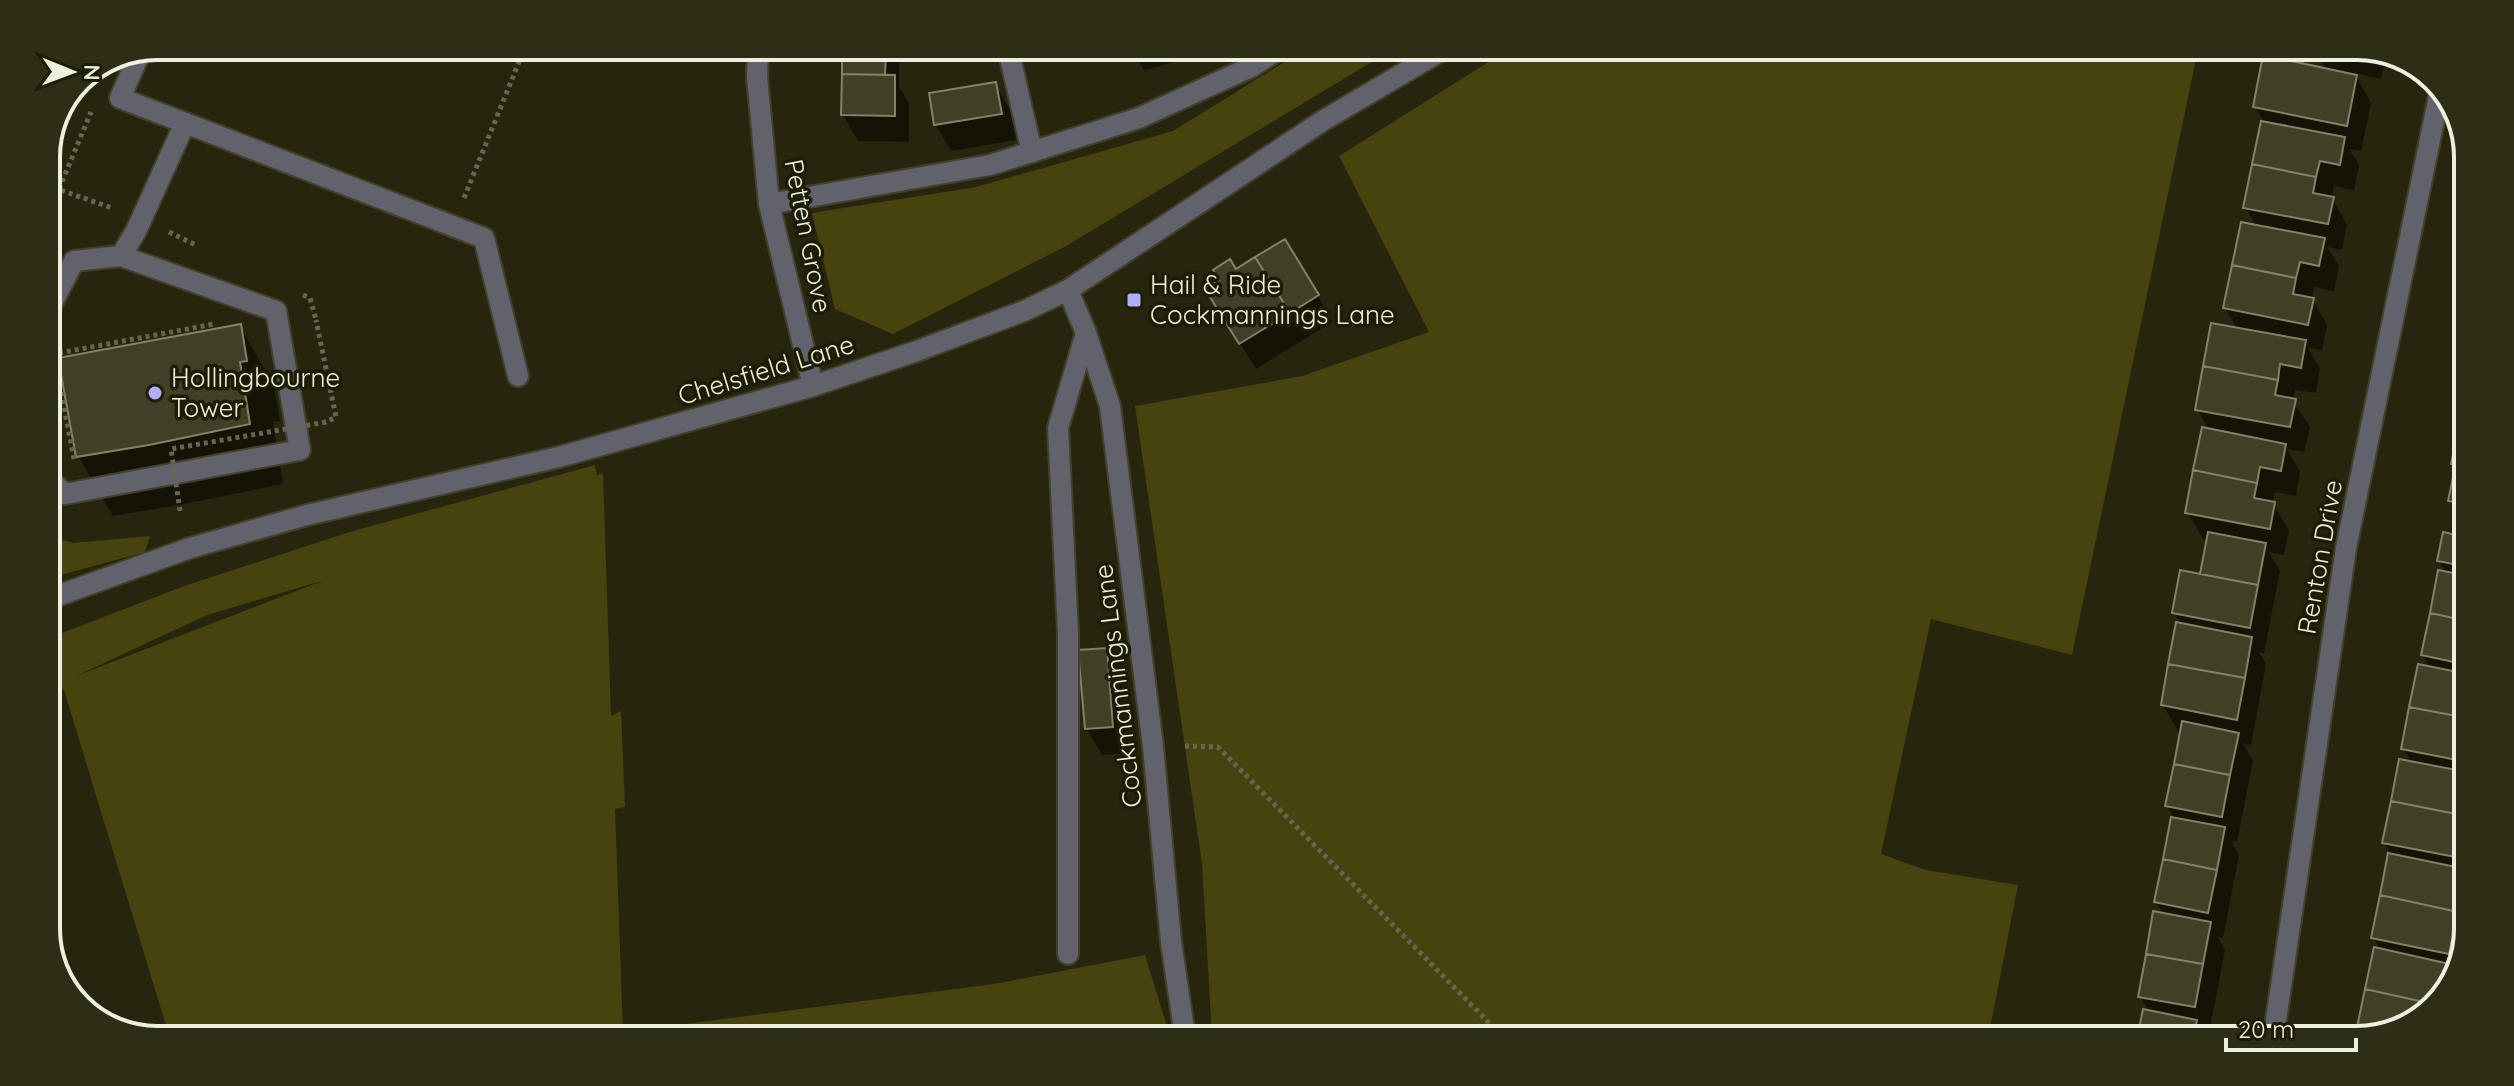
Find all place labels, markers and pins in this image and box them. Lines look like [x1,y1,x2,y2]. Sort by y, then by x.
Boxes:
place label: Hail & Ride Cockmannings Lane [1150,268,1395,331]
marker: Hail & Ride Cockmannings Lane [1125,291,1143,309]
place label: Hollingbourne Tower [171,361,340,424]
marker: Hollingbourne Tower [146,384,164,402]

